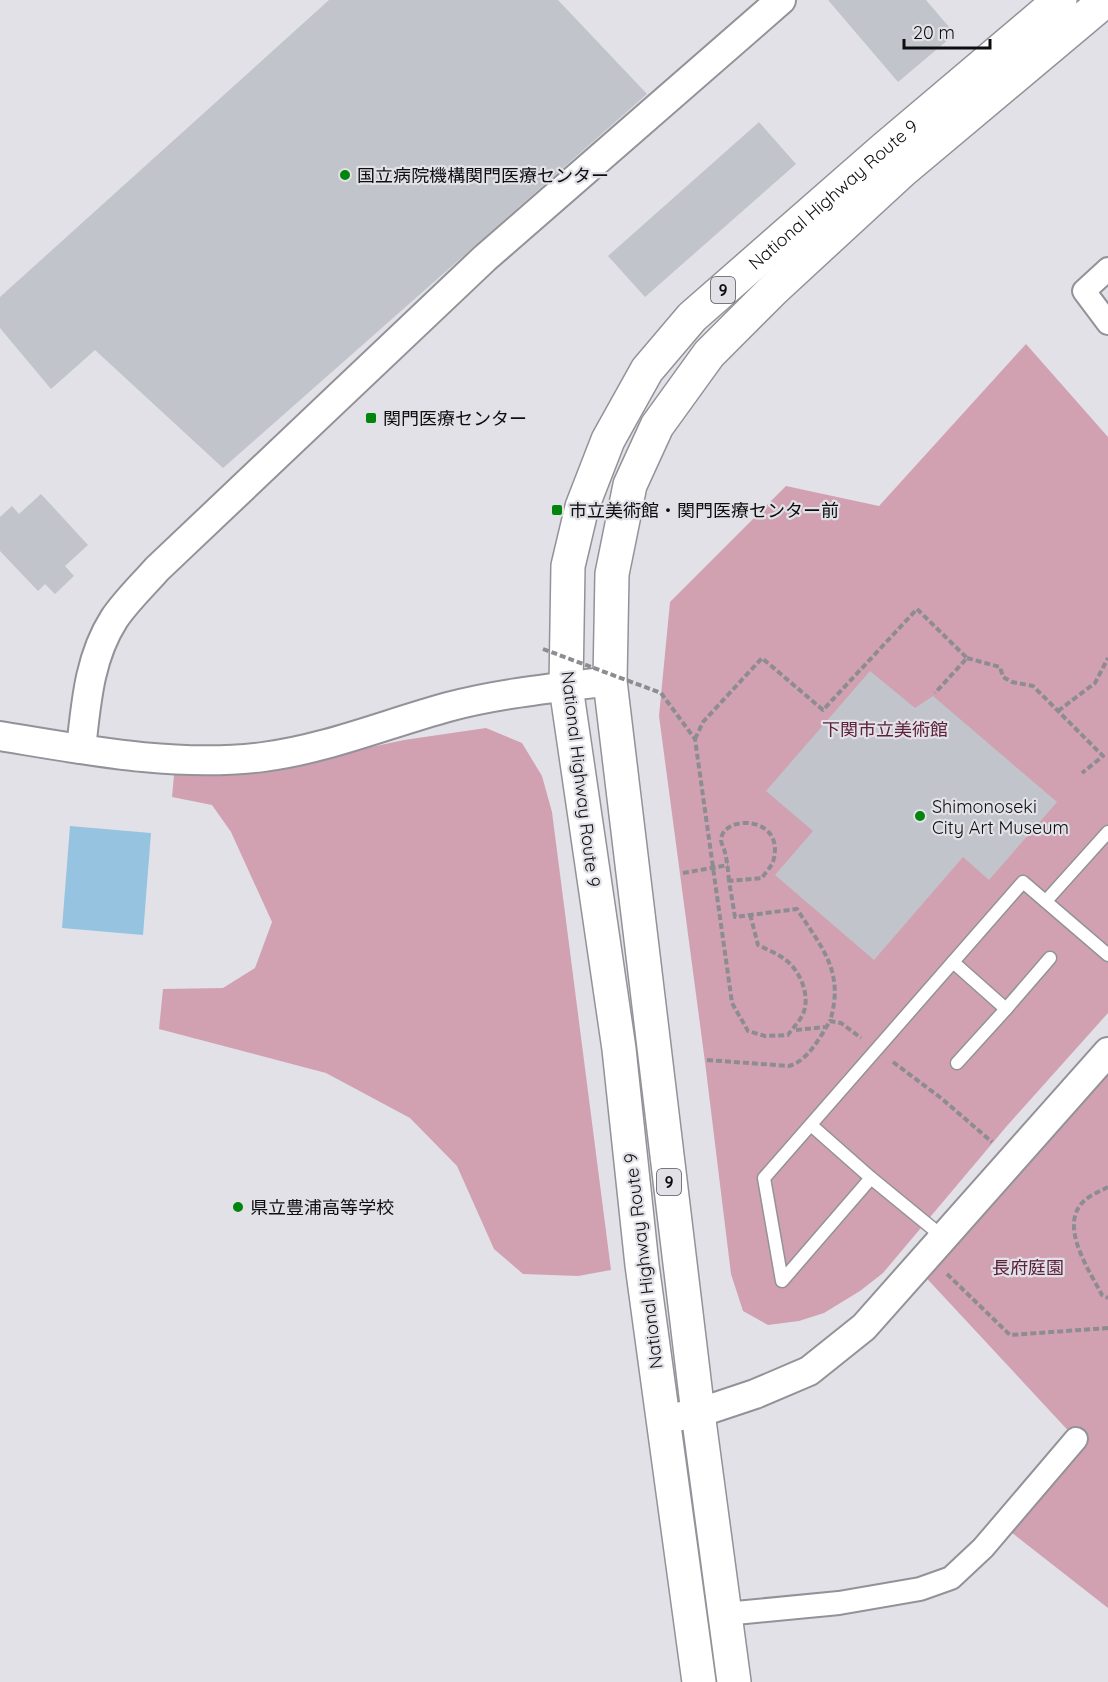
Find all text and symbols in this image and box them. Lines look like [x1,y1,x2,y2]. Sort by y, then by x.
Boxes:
scale bar [904,12,990,50]
text: 20 m [913,21,955,44]
street label: National Highway Route 9 [743,114,922,274]
place label: 国立病院機構関門医療センター [357,164,609,187]
marker: 国立病院機構関門医療センター [338,168,352,182]
road number: 9 [711,277,735,303]
place label: 関門医療センター [383,407,527,430]
marker: 関門医療センター [364,411,378,425]
place label: 市立美術館・関門医療センター前 [569,499,839,522]
marker: 市立美術館・関門医療センター前 [550,503,564,517]
street label: National Highway Route 9 [556,670,606,888]
park label: 下関市立美術館 [822,718,948,741]
place label: Shimonoseki City Art Museum [932,795,1069,839]
marker: Shimonoseki City Art Museum [913,809,927,823]
street label: National Highway Route 9 [618,1152,668,1370]
road number: 9 [657,1169,681,1195]
place label: 県立豊浦高等学校 [250,1196,394,1219]
marker: 県立豊浦高等学校 [231,1200,245,1214]
park label: 長府庭園 [992,1256,1064,1279]

